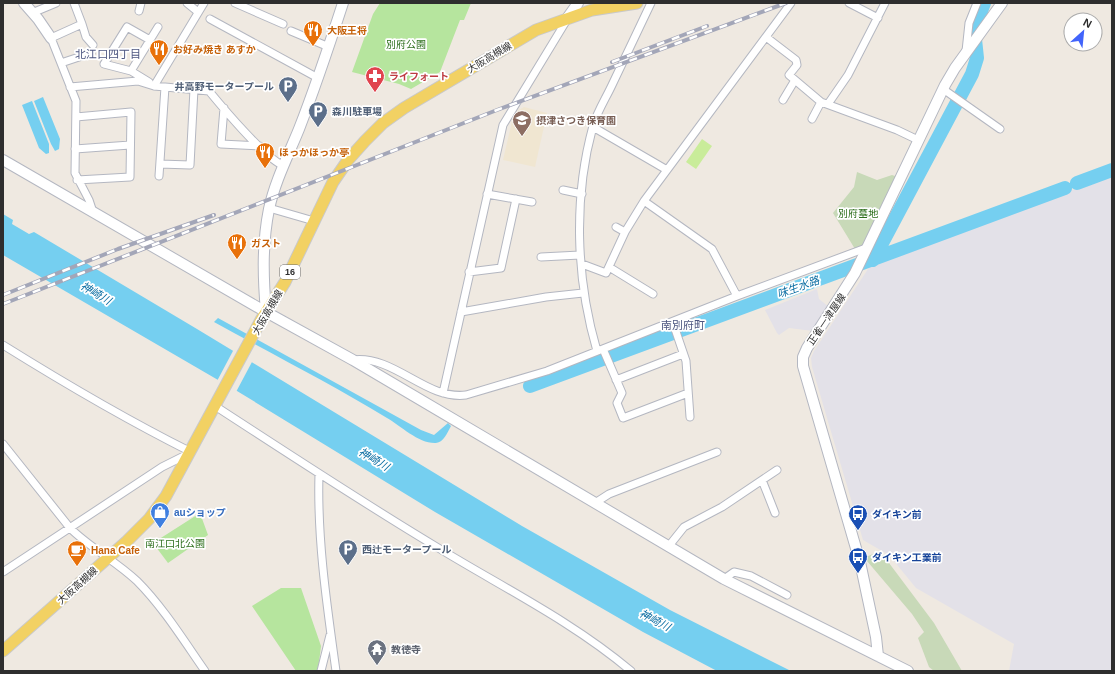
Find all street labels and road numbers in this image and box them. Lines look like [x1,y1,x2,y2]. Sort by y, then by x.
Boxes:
street label: 大阪高槻線 [465,40,514,75]
road number: 16 [280,265,300,279]
street label: 大阪高槻線 [250,288,285,337]
street label: 正雀一津屋線 [805,291,848,347]
street label: 大阪高槻線 [55,565,100,606]

